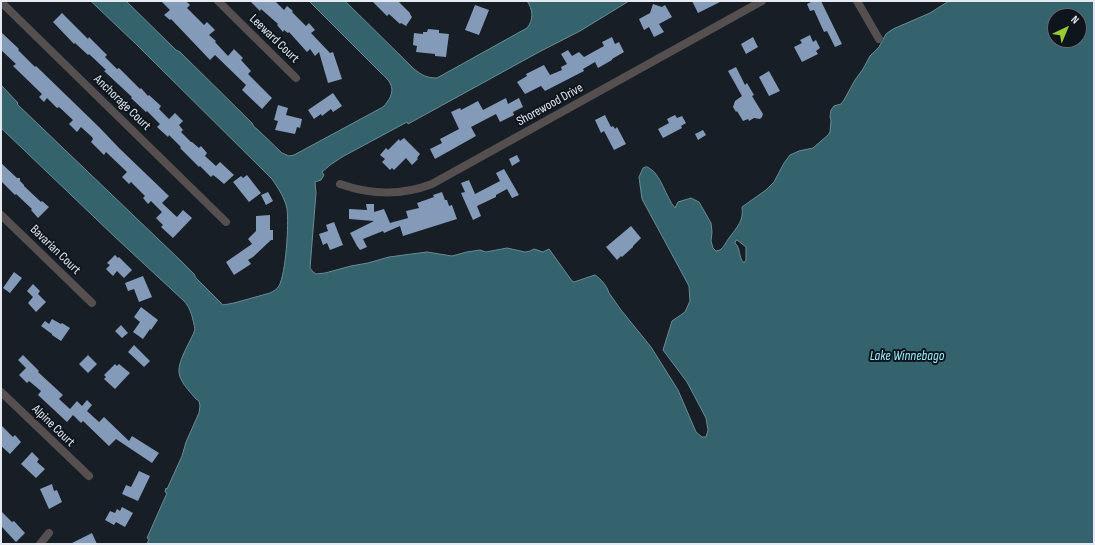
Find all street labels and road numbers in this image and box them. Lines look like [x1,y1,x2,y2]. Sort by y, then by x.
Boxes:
street label: Leeward Court [246,11,302,67]
street label: Anchorage Court [90,72,154,134]
street label: Shorewood Drive [514,80,586,130]
street label: Bavarian Court [26,222,84,278]
street label: Alpine Court [28,402,78,450]

